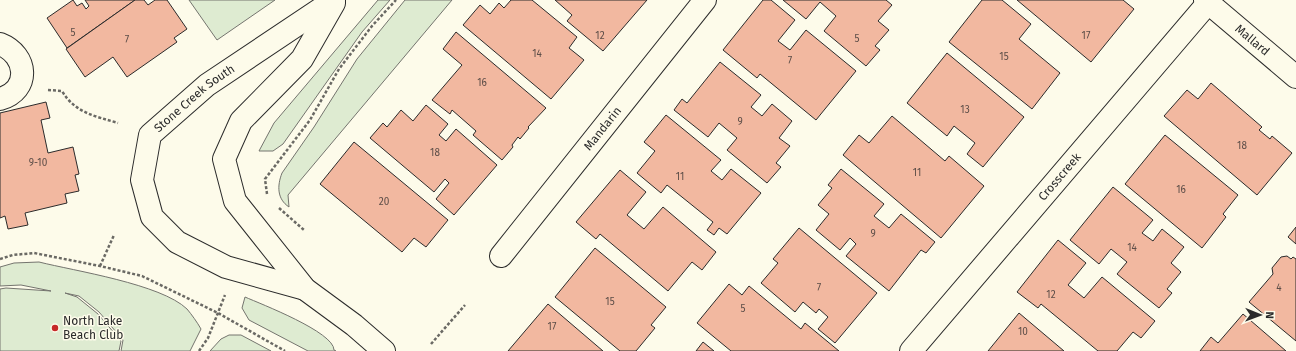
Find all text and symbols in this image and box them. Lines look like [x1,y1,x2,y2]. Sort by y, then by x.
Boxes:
street label: Mallard [1232,22,1272,59]
house number: 5 [70,27,76,39]
house number: 12 [595,30,605,42]
house number: 17 [1082,30,1091,42]
house number: 5 [854,33,860,45]
house number: 7 [125,34,130,46]
house number: 14 [532,48,543,60]
house number: 15 [999,51,1009,63]
house number: 7 [788,55,793,67]
street label: Stone Creek South [151,62,237,135]
house number: 16 [477,77,487,89]
street label: Mandarin [581,104,624,153]
house number: 13 [960,104,970,116]
house number: 9 [737,116,743,128]
house number: 18 [1237,140,1247,152]
house number: 18 [430,147,440,159]
street label: Crosscreek [1035,149,1084,203]
house number: 9-10 [29,157,48,169]
house number: 11 [913,167,921,179]
house number: 11 [676,171,684,183]
house number: 16 [1176,184,1186,196]
house number: 20 [379,196,390,208]
house number: 9 [870,228,876,240]
house number: 14 [1127,242,1138,254]
house number: 7 [817,282,822,294]
house number: 4 [1276,282,1282,294]
house number: 12 [1046,289,1056,301]
north arrow [1240,295,1280,335]
house number: 15 [605,296,615,308]
house number: 5 [740,303,746,315]
text: N [1263,311,1276,319]
place label: North Lake Beach Club [63,314,123,342]
house number: 17 [548,321,557,333]
marker: North Lake Beach Club [50,323,60,333]
house number: 10 [1018,326,1028,338]

